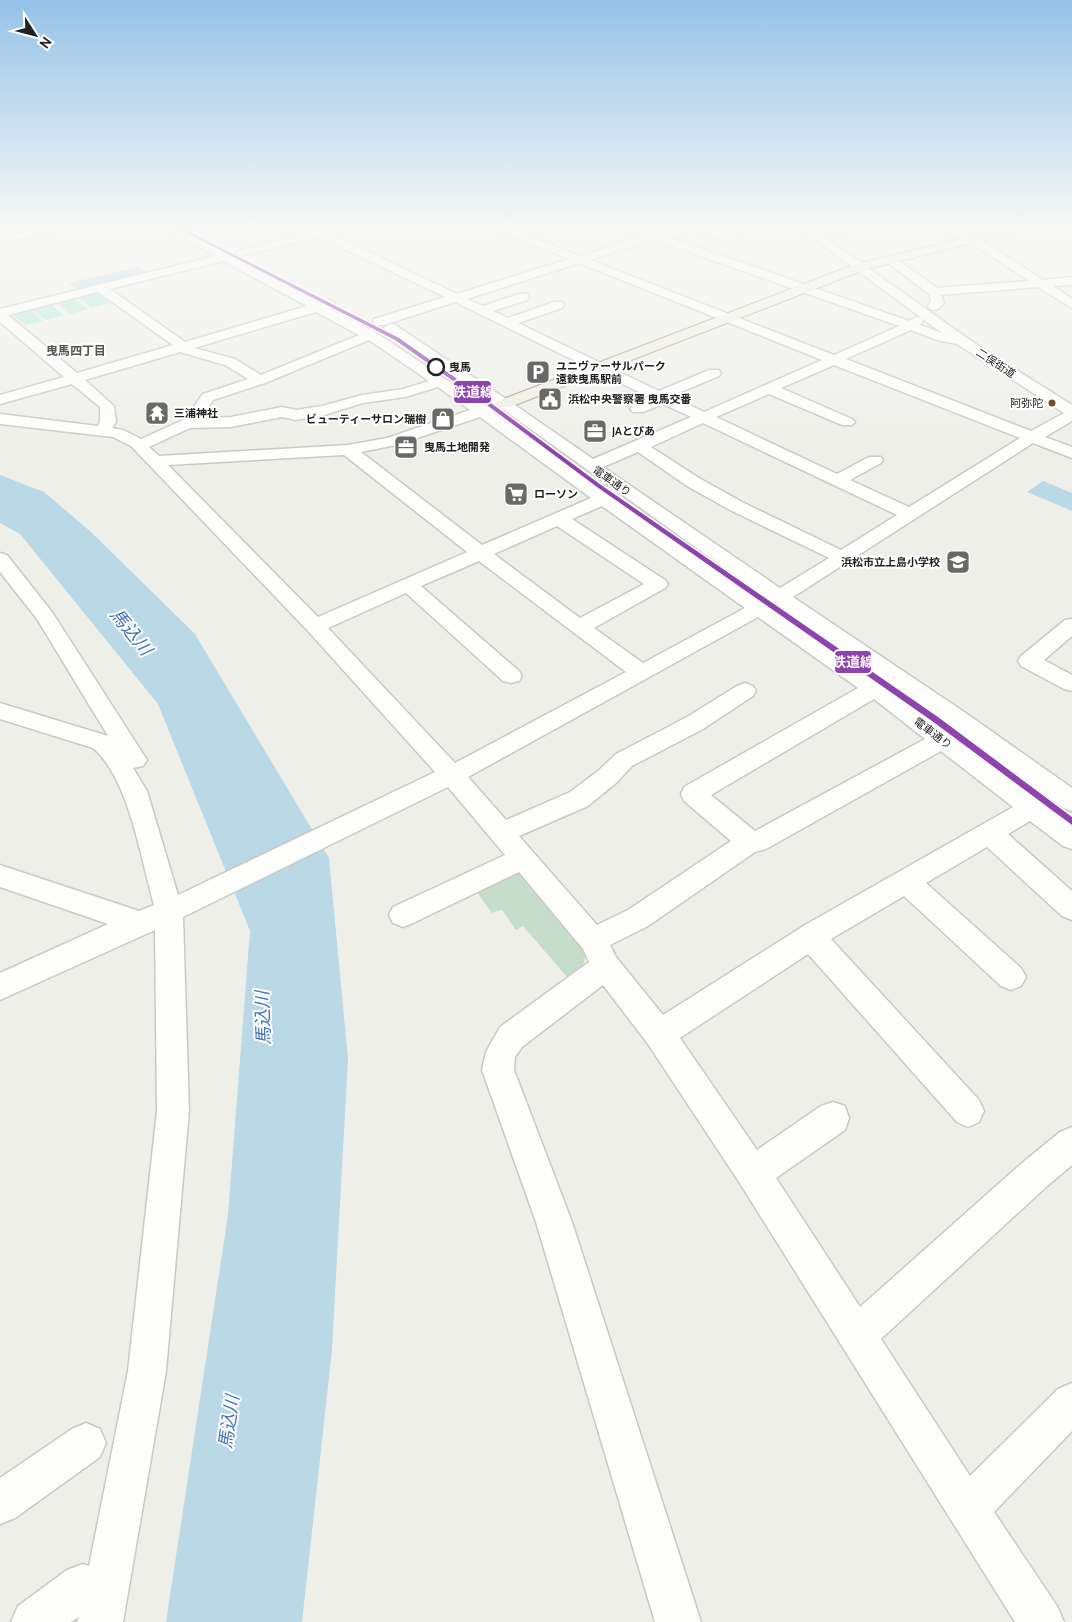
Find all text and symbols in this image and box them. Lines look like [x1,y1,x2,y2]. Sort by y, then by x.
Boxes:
north arrow [10,10,60,60]
text: N [35,33,56,52]
district label: 曳馬四丁目 [46,343,106,358]
street label: 二俣街道 [974,345,1018,381]
marker: 曳馬 [427,358,445,376]
parking icon: ユニヴァーサルパーク 遠鉄曳馬駅前 [525,359,551,385]
place label: ユニヴァーサルパーク 遠鉄曳馬駅前 [556,359,666,386]
place label: 曳馬 [449,360,471,374]
line badge: 鉄道線 [453,380,492,404]
text: 鉄道線 [452,383,494,401]
public building icon: 浜松中央警察署 曳馬交番 [537,386,563,412]
place label: 浜松中央警察署 曳馬交番 [568,392,691,406]
place label: 阿弥陀 [1010,396,1043,410]
marker: 阿弥陀 [1047,398,1057,408]
temple icon: 三浦神社 [144,400,170,426]
place label: 三浦神社 [174,406,218,420]
shop icon: ビューティーサロン瑞樹 [430,406,456,432]
place label: ビューティーサロン瑞樹 [306,412,426,426]
office icon: JAとぴあ [582,418,608,444]
place label: JAとぴあ [611,424,655,438]
office icon: 曳馬土地開発 [393,434,419,460]
place label: 曳馬土地開発 [424,440,490,454]
street label: 電車通り [590,463,634,499]
supermarket icon: ローソン [503,481,529,507]
place label: ローソン [534,487,578,501]
school or university icon: 浜松市立上島小学校 [945,549,971,575]
place label: 浜松市立上島小学校 [841,555,940,569]
water label: 馬込川 [105,604,158,661]
line badge: 鉄道線 [834,650,872,674]
text: 鉄道線 [832,653,874,671]
street label: 電車通り [911,714,955,752]
water label: 馬込川 [251,989,275,1045]
water label: 馬込川 [214,1392,244,1450]

